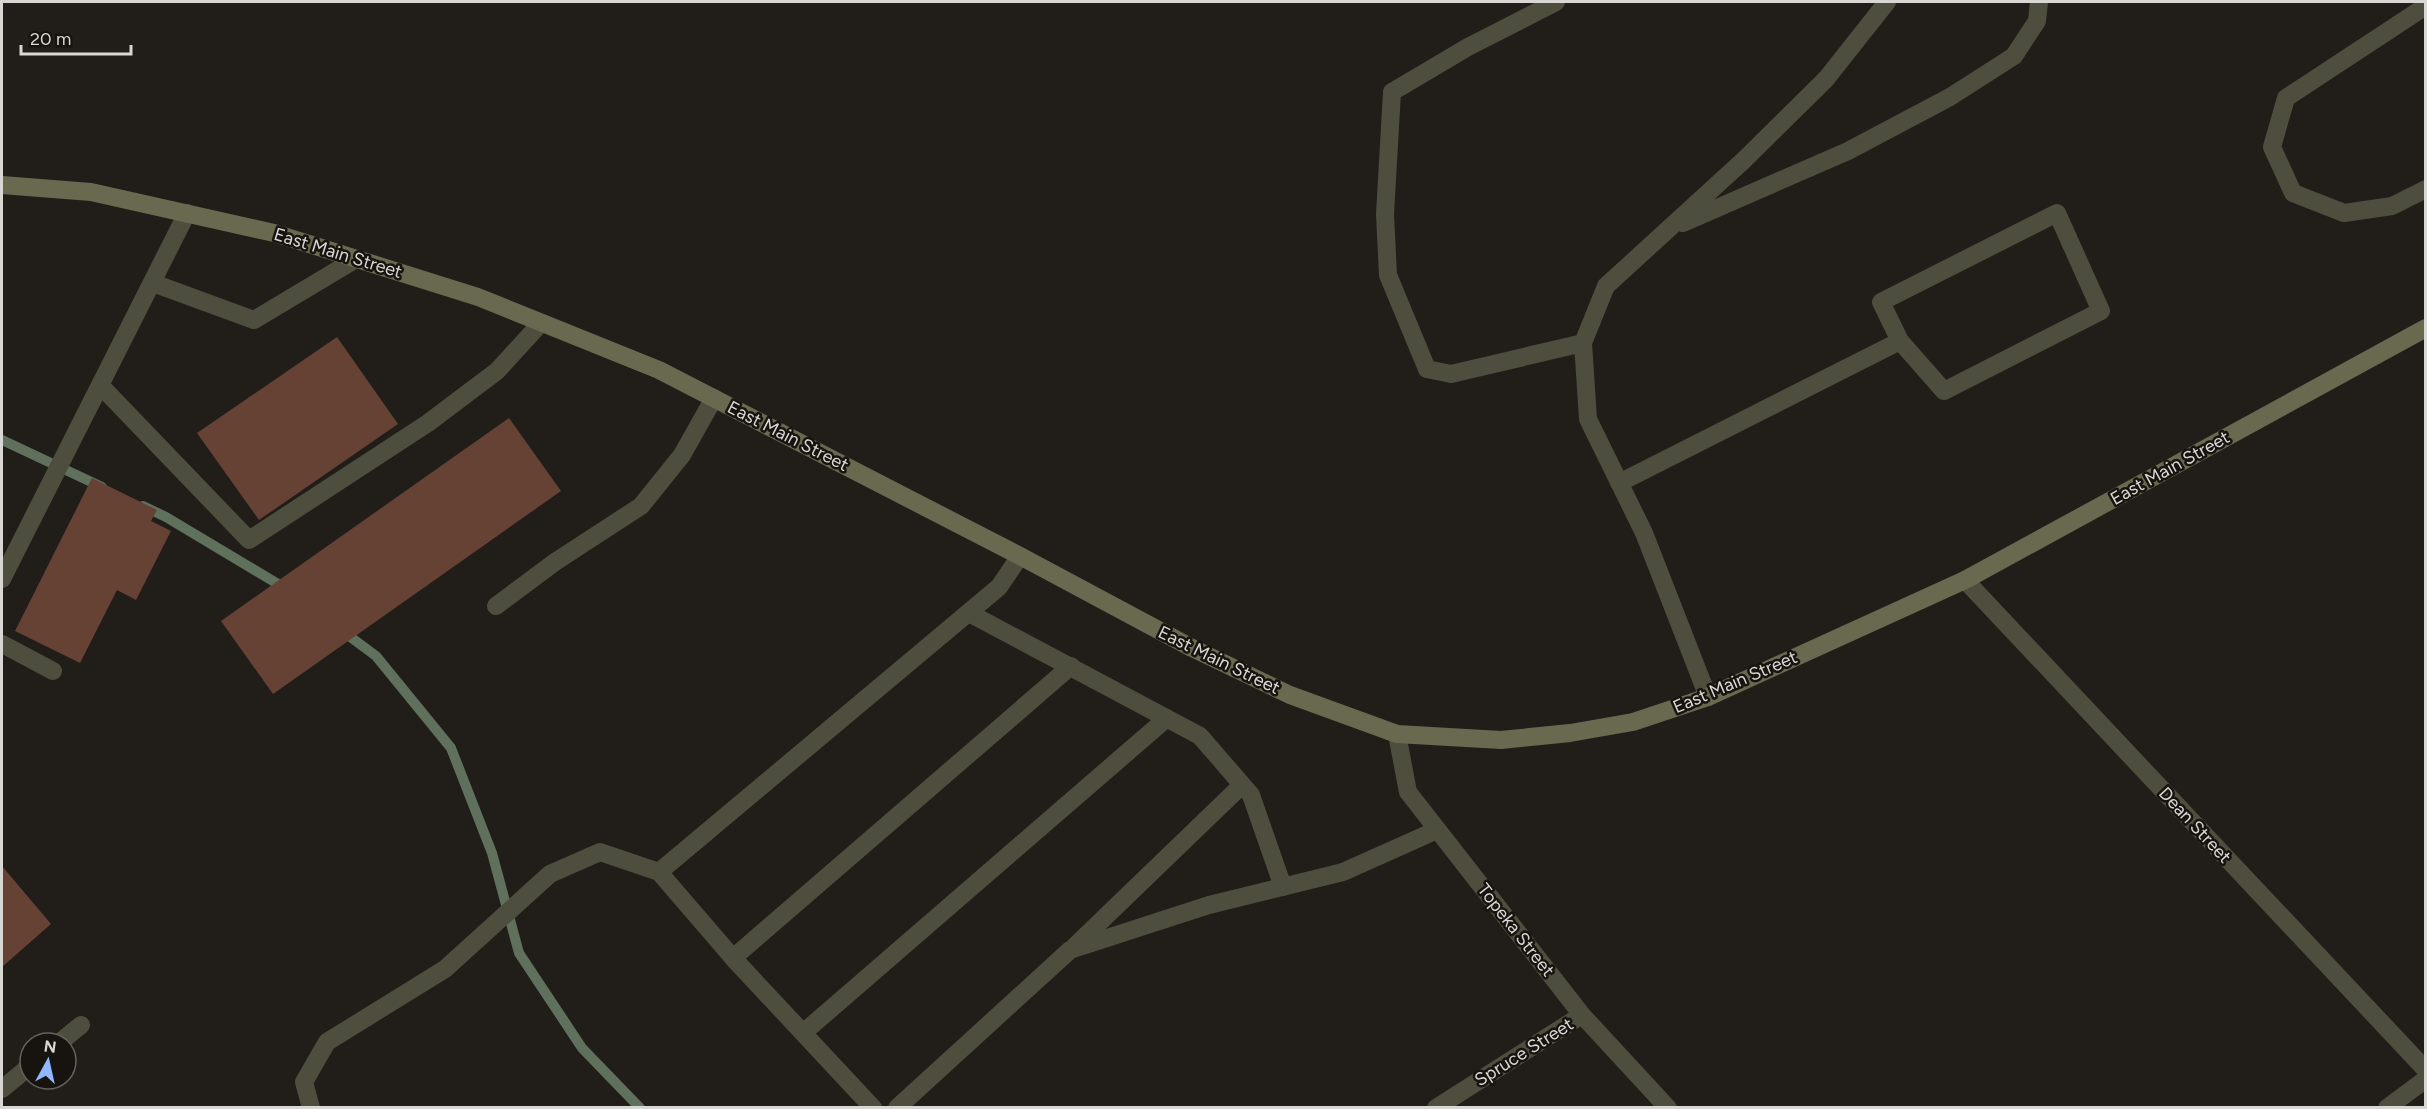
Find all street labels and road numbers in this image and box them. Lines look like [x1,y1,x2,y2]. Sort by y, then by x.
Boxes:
street label: East Main Street [271,223,405,283]
street label: East Main Street [724,396,852,476]
street label: East Main Street [2107,426,2234,510]
street label: East Main Street [1154,621,1284,699]
street label: East Main Street [1670,646,1801,718]
street label: Dean Street [2154,782,2236,868]
street label: Topeka Street [1473,879,1559,981]
street label: Spruce Street [1471,1013,1578,1091]

